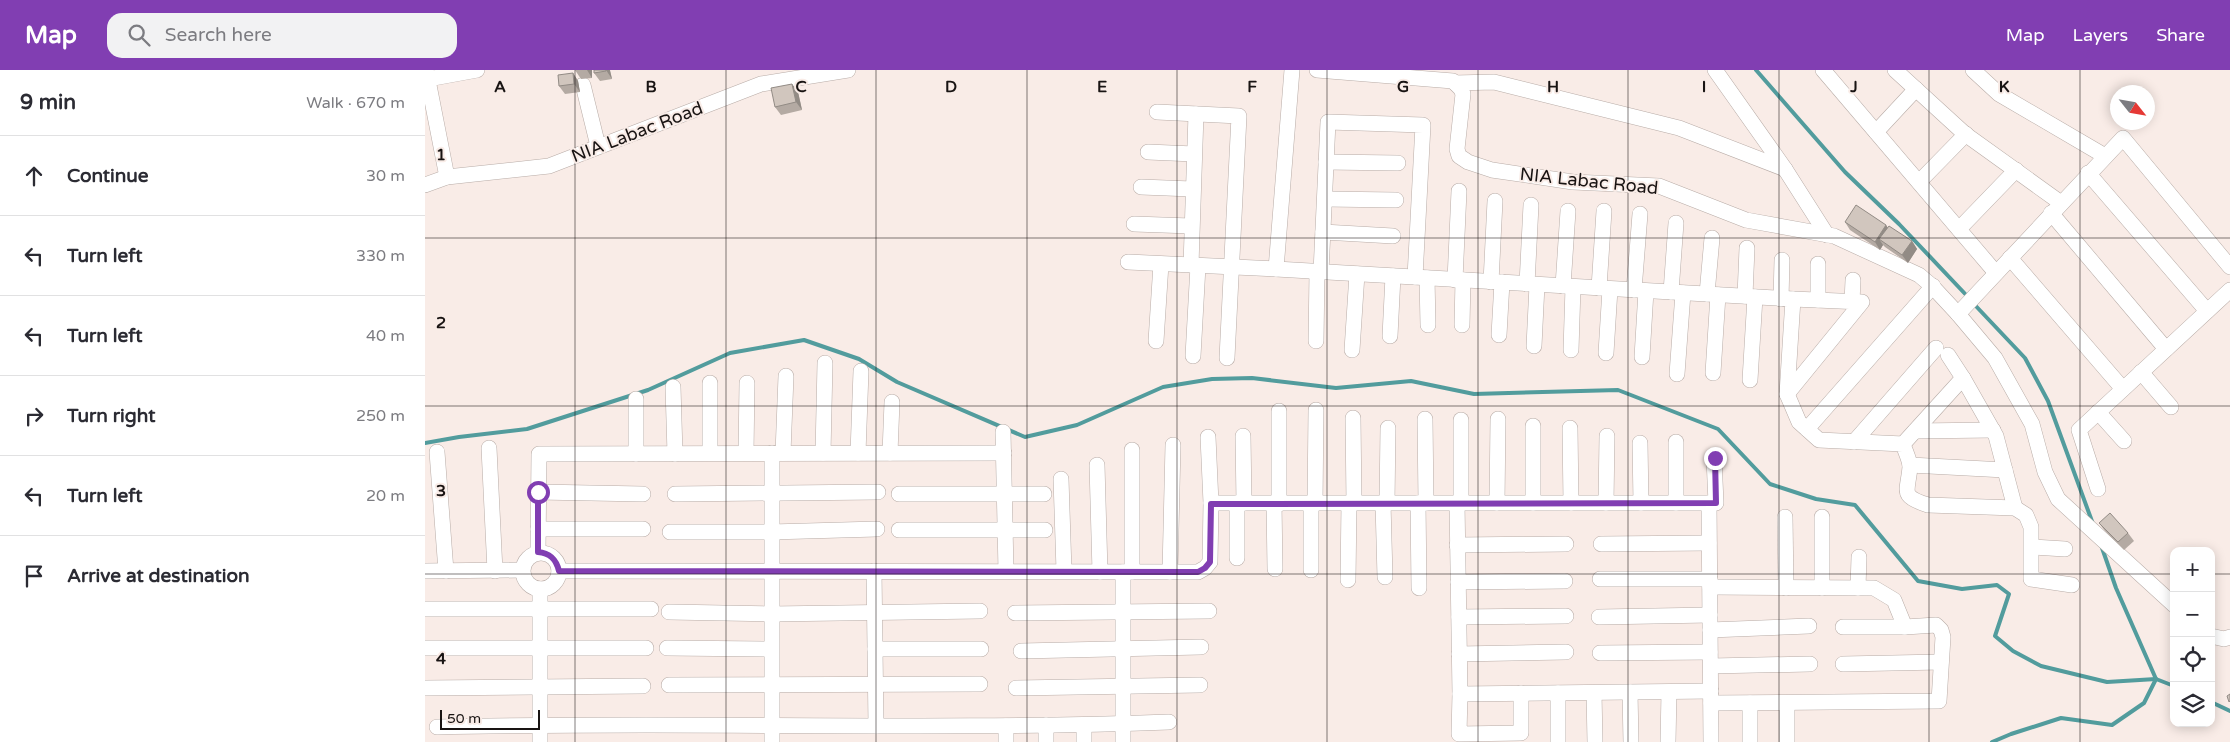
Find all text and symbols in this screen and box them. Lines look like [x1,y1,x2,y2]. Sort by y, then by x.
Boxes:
search box [107,13,457,58]
text: Map [25,21,77,50]
icon: search [125,21,153,49]
text: Search here [165,24,272,46]
text: Map [2006,24,2045,46]
text: Layers [2073,24,2128,46]
text: Share [2156,24,2205,46]
text: A [494,77,506,97]
text: B [645,77,657,97]
text: C [795,77,807,97]
text: D [945,77,957,97]
text: E [1097,77,1107,97]
text: F [1247,77,1257,97]
text: G [1397,77,1409,97]
text: H [1547,77,1559,97]
text: I [1702,77,1706,97]
text: J [1849,77,1858,97]
text: K [1999,77,2010,97]
north arrow [2110,85,2155,130]
text: 9 min [20,90,76,115]
text: Walk · 670 m [306,93,405,113]
street label: NIA Labac Road [568,97,706,167]
text: 1 [436,145,446,165]
icon: ahead [20,162,48,190]
street label: NIA Labac Road [1519,163,1659,199]
text: Continue [67,165,149,187]
text: 30 m [366,166,405,186]
icon: left [20,242,48,270]
text: Turn left [67,245,143,267]
text: 330 m [356,246,405,266]
text: 2 [436,313,446,333]
icon: left [20,322,48,350]
text: Turn left [67,325,143,347]
text: 40 m [366,326,405,346]
icon: right [20,402,48,430]
text: Turn right [67,405,155,427]
text: 250 m [356,406,405,426]
route end [1704,447,1727,470]
text: 3 [436,481,446,501]
route start [527,481,550,504]
icon: left [20,482,48,510]
text: Turn left [67,485,143,507]
text: 20 m [366,486,405,506]
map controls [2170,547,2215,727]
button: + [2170,547,2215,592]
icon: arrive [20,562,48,590]
text: Arrive at destination [67,565,250,587]
button: − [2170,592,2215,637]
button: locate [2170,637,2215,682]
text: 4 [436,649,446,669]
button: layers [2170,682,2215,727]
scale bar [440,707,540,730]
text: 50 m [447,710,481,727]

